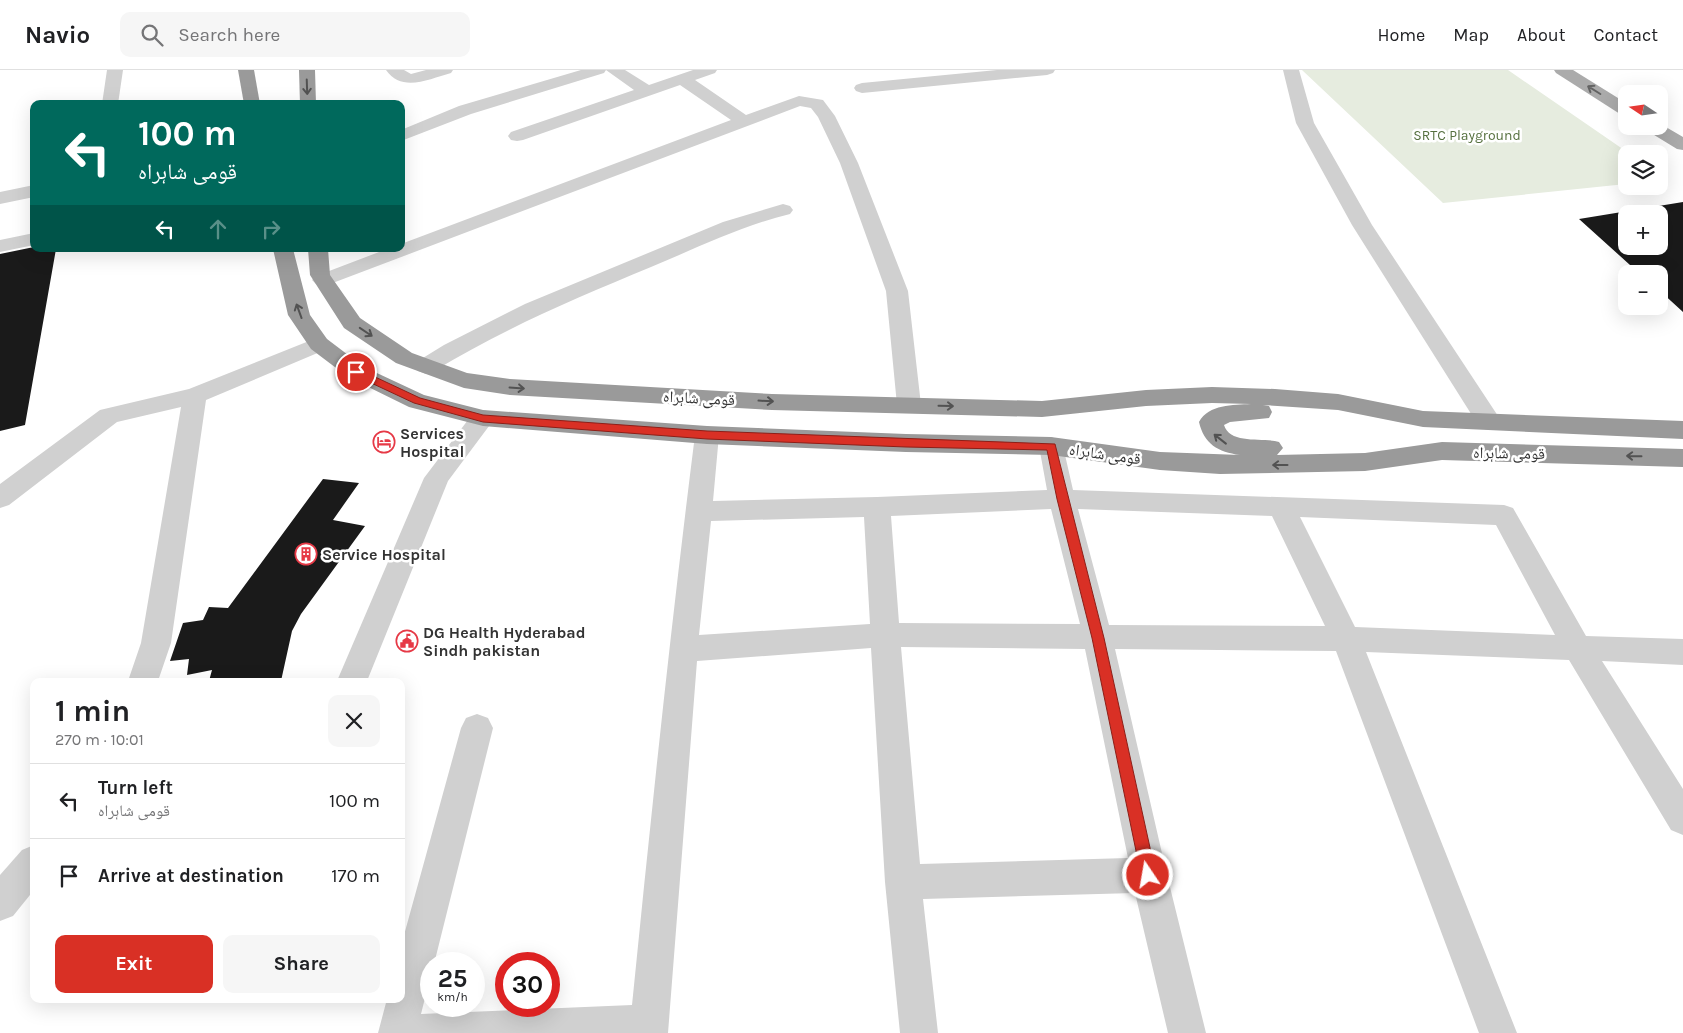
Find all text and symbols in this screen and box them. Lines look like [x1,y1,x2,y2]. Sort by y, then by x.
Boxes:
search box [120,12,470,57]
text: Navio [25,21,90,49]
icon: search [138,21,166,49]
text: Search here [178,24,280,46]
text: Home [1377,24,1425,46]
text: Map [1453,24,1489,46]
text: About [1517,24,1566,46]
text: Contact [1594,24,1658,46]
one-way arrow [302,78,312,95]
one-way arrow [1588,85,1602,95]
north arrow [1618,85,1668,135]
map controls [1618,85,1668,315]
text: 100 m [138,113,237,154]
icon: left [55,120,120,185]
park label: SRTC Playground [1413,127,1521,144]
button: layers [1618,145,1668,195]
text: قومی شاہراہ [138,159,237,185]
button: + [1618,205,1668,255]
icon: left [151,215,179,243]
icon: ahead [204,215,232,243]
icon: right [257,215,285,243]
button: − [1618,265,1668,315]
one-way arrow [294,304,303,319]
one-way arrow [359,328,373,338]
pin [335,351,377,393]
icon: arrive [342,358,370,386]
one-way arrow [509,383,525,392]
street label: قومی شاہراہ [662,387,735,410]
one-way arrow [758,397,774,406]
one-way arrow [938,402,954,411]
place label: Services Hospital [400,424,464,461]
hotel icon: Services Hospital [372,430,396,454]
one-way arrow [1214,434,1227,445]
street label: قومی شاہراہ [1068,440,1142,469]
street label: قومی شاہراہ [1473,443,1545,464]
one-way arrow [1627,452,1643,461]
one-way arrow [1272,460,1288,470]
building icon: Service Hospital [294,542,318,566]
place label: Service Hospital [322,545,446,564]
place label: DG Health Hyderabad Sindh pakistan [423,623,586,660]
public building icon: DG Health Hyderabad Sindh pakistan [395,629,419,653]
text: 1 min [55,693,130,729]
button: close [328,695,380,747]
text: 270 m · 10:01 [55,730,144,749]
text: Turn left [98,777,173,799]
icon: left [55,787,83,815]
text: 100 m [329,790,380,812]
text: قومی شاہراہ [98,801,170,820]
position arrow [1121,848,1173,900]
icon: arrive [55,862,83,890]
text: Arrive at destination [98,865,284,887]
text: 170 m [331,865,380,887]
button: Exit [55,935,213,993]
button: Share [223,935,380,993]
speed limit sign: 30 [495,952,560,1017]
text: 25 [438,964,467,993]
text: km/h [437,990,468,1004]

